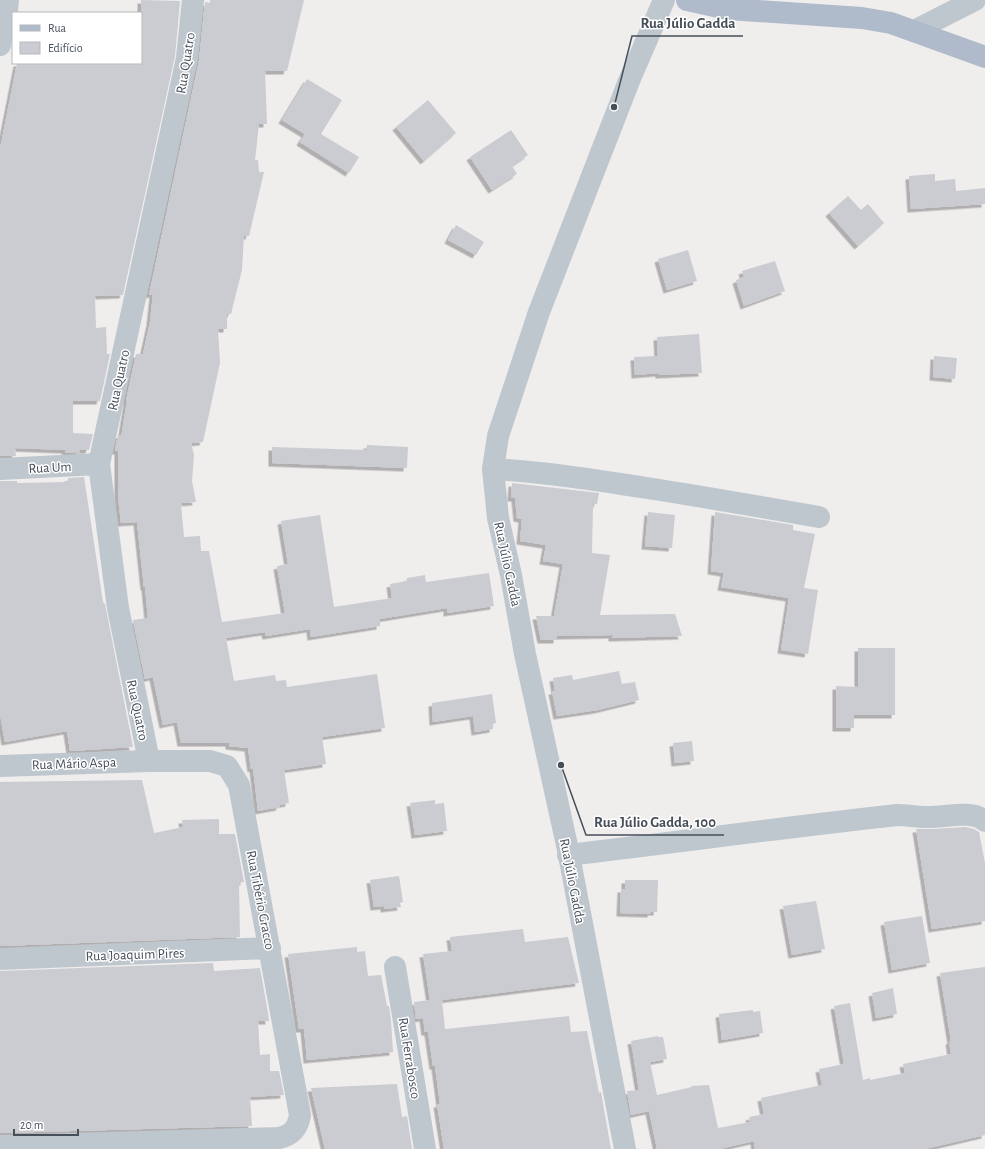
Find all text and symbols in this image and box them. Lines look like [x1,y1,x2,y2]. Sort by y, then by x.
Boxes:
callout: Rua Júlio Gadda [632,9,743,36]
legend [12,12,142,64]
text: Rua Júlio Gadda [640,16,736,31]
text: Rua [48,22,67,34]
street label: Rua Quatro [174,31,198,95]
text: Edifício [48,42,83,54]
street label: Rua Quatro [106,348,132,412]
street label: Rua Um [28,460,72,476]
street label: Rua Júlio Gadda [491,520,523,608]
street label: Rua Quatro [124,679,150,742]
street label: Rua Mário Aspa [32,756,117,772]
callout: Rua Júlio Gadda, 100 [586,808,724,835]
text: Rua Júlio Gadda, 100 [594,815,716,830]
street label: Rua Júlio Gadda [557,837,587,925]
street label: Rua Tibério Gracco [244,849,277,951]
street label: Rua Joaquim Pires [85,946,185,964]
street label: Rua Ferrabosco [396,1016,422,1100]
scale bar [14,1111,78,1137]
text: 20 m [20,1119,43,1131]

